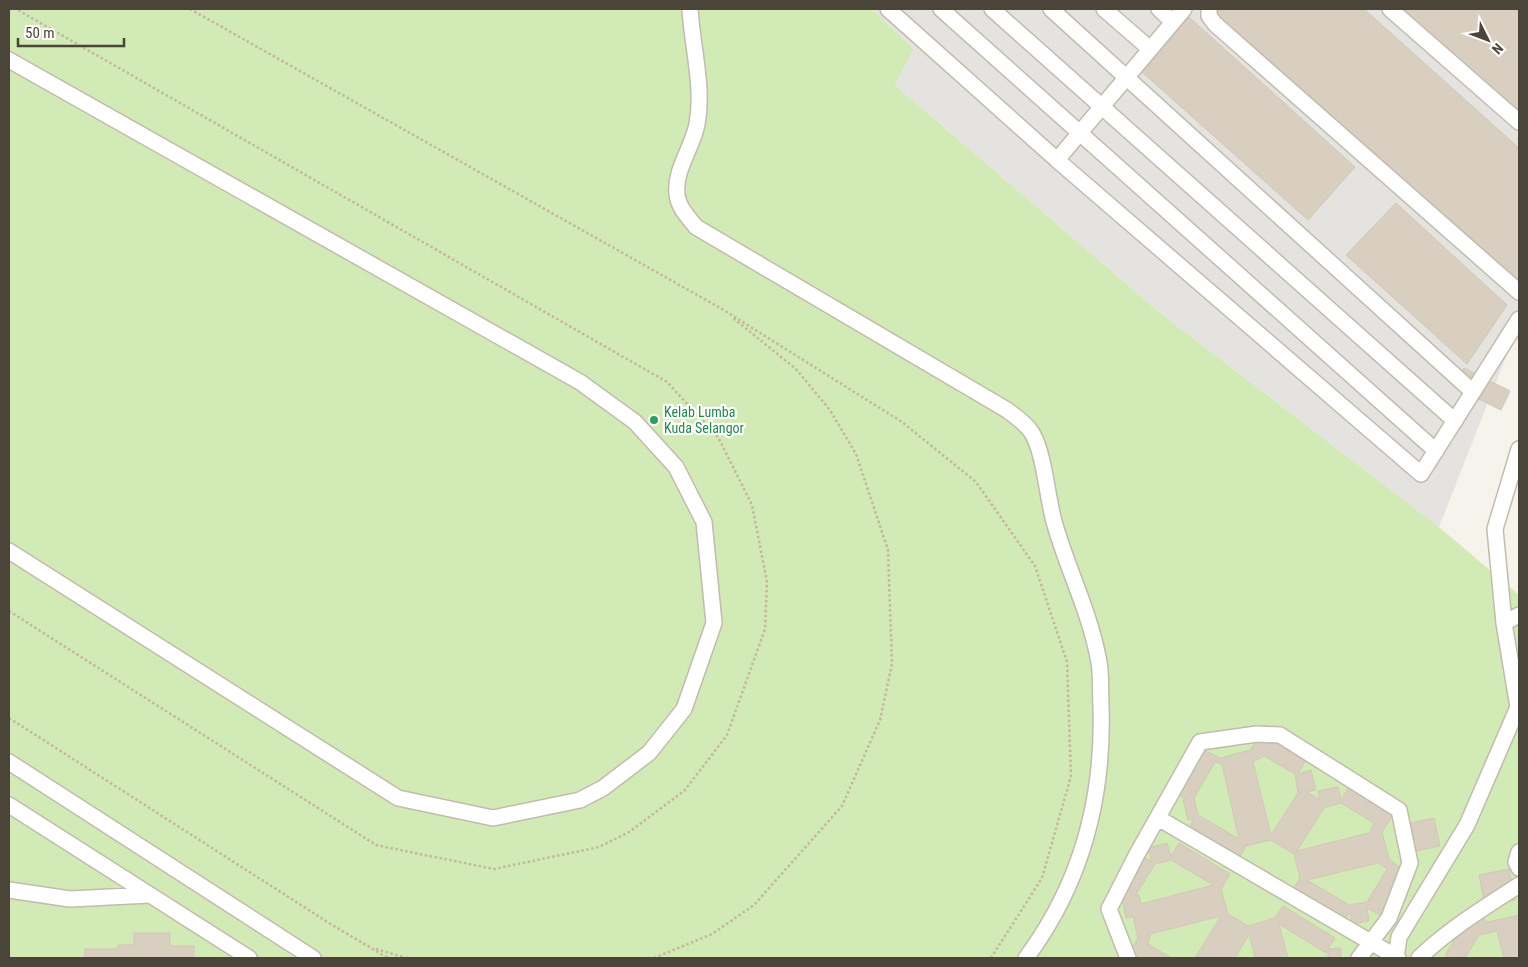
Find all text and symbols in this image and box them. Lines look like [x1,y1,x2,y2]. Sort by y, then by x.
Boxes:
scale bar [18,15,124,47]
north arrow [1463,15,1513,65]
text: 50 m [25,24,55,42]
text: N [1489,40,1506,57]
place label: Kelab Lumba Kuda Selangor [664,404,744,436]
marker: Kelab Lumba Kuda Selangor [648,414,660,426]

